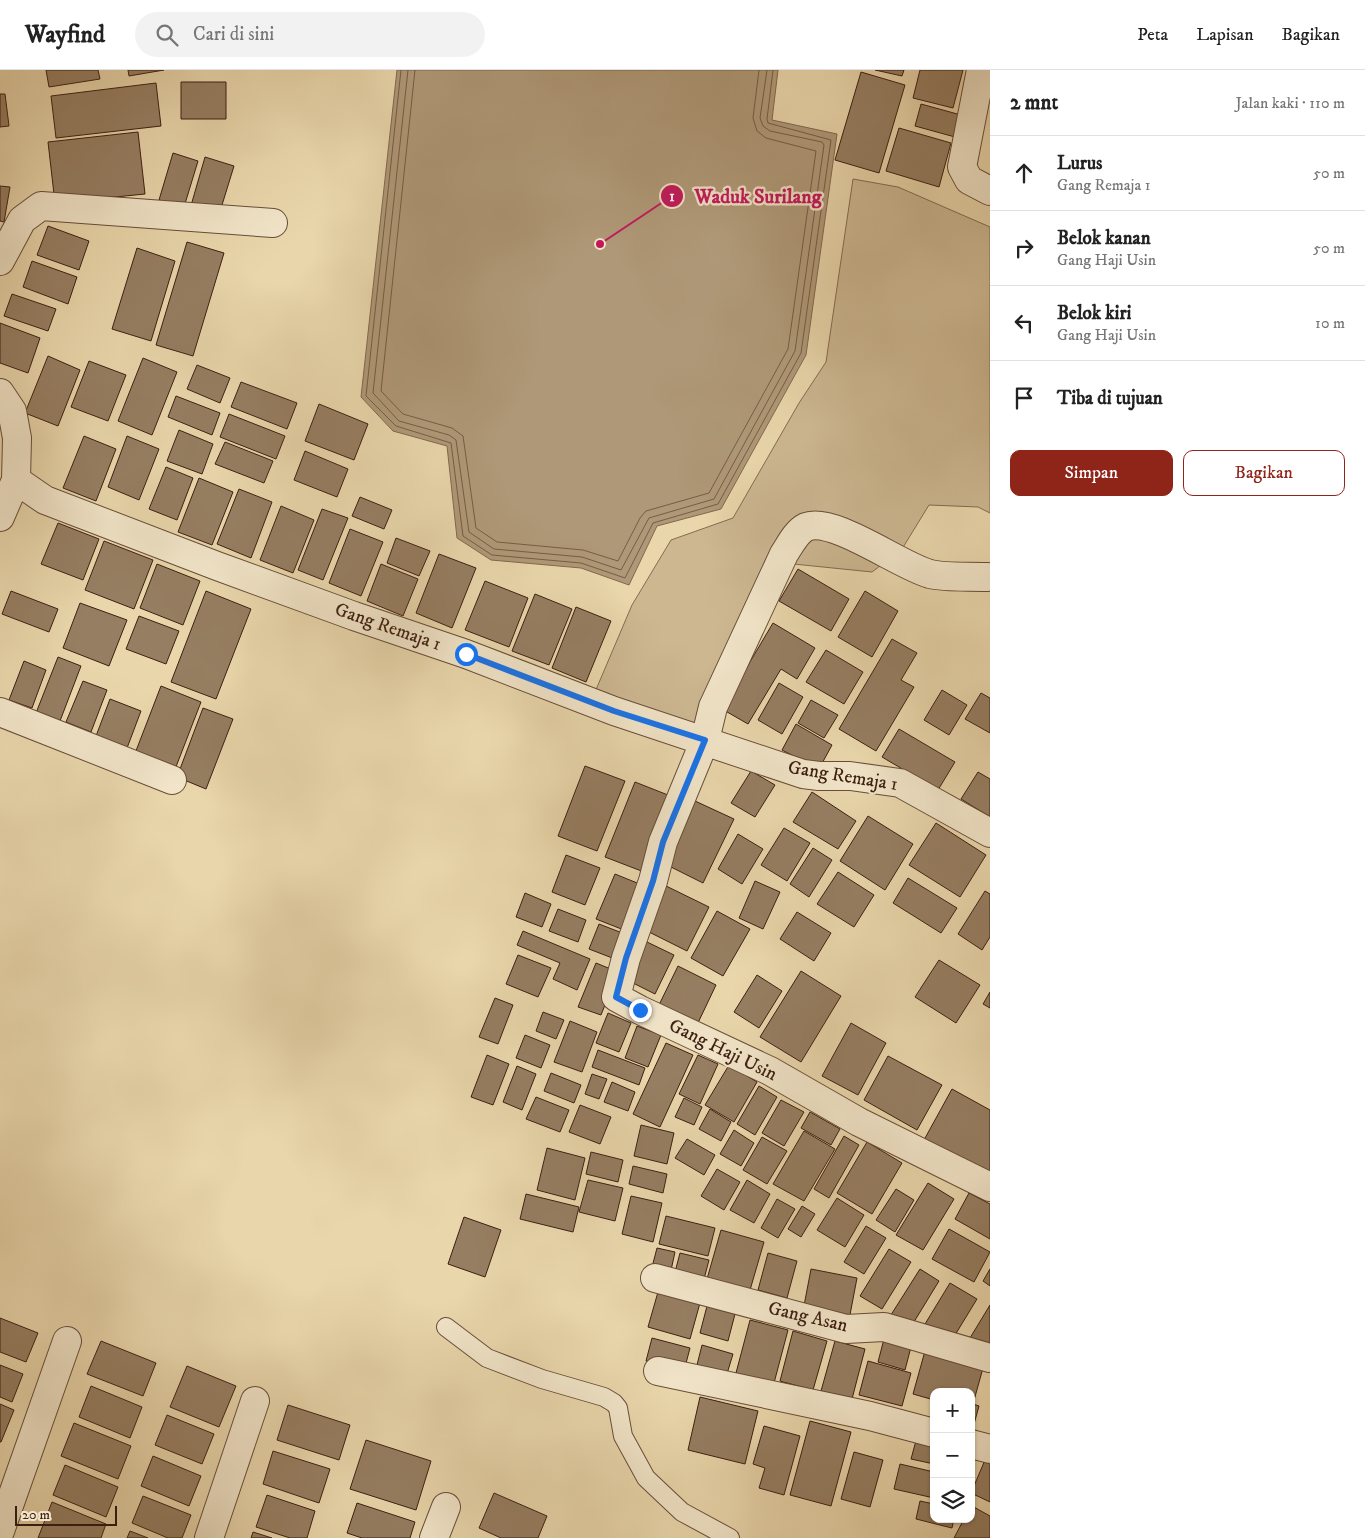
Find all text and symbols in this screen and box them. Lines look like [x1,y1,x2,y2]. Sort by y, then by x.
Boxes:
search box [135,12,485,57]
text: Wayfind [25,20,105,50]
icon: search [153,21,181,49]
text: Cari di sini [193,23,274,46]
text: Peta [1137,24,1168,46]
text: Lapisan [1196,24,1254,46]
text: Bagikan [1282,24,1340,46]
text: 2 mnt [1010,90,1058,116]
text: Jalan kaki · 110 m [1236,93,1345,113]
text: Lurus [1057,152,1102,175]
icon: ahead [1010,159,1038,187]
text: 50 m [1313,163,1345,183]
text: Gang Remaja 1 [1057,175,1151,195]
callout: Waduk Surilang [659,178,831,213]
text: Waduk Surilang [694,185,823,210]
text: 1 [669,187,675,206]
text: Belok kanan [1057,227,1151,250]
icon: right [1010,234,1038,262]
text: 50 m [1313,238,1345,258]
text: Gang Haji Usin [1057,250,1156,270]
text: Belok kiri [1057,302,1131,325]
icon: left [1010,309,1038,337]
text: 10 m [1315,313,1345,333]
text: Gang Haji Usin [1057,325,1156,345]
icon: arrive [1010,384,1038,412]
text: Tiba di tujuan [1057,387,1163,410]
button: Simpan [1010,450,1173,496]
button: Bagikan [1183,450,1345,496]
street label: Gang Remaja 1 [332,598,444,656]
route start [455,643,478,666]
street label: Gang Remaja 1 [786,756,900,796]
route end [629,999,652,1022]
street label: Gang Haji Usin [665,1014,781,1086]
street label: Gang Asan [766,1297,850,1337]
map controls [930,1388,975,1523]
button: + [930,1388,975,1433]
button: − [930,1433,975,1478]
button: layers [930,1478,975,1523]
scale bar [15,1503,118,1526]
text: 20 m [22,1506,50,1524]

